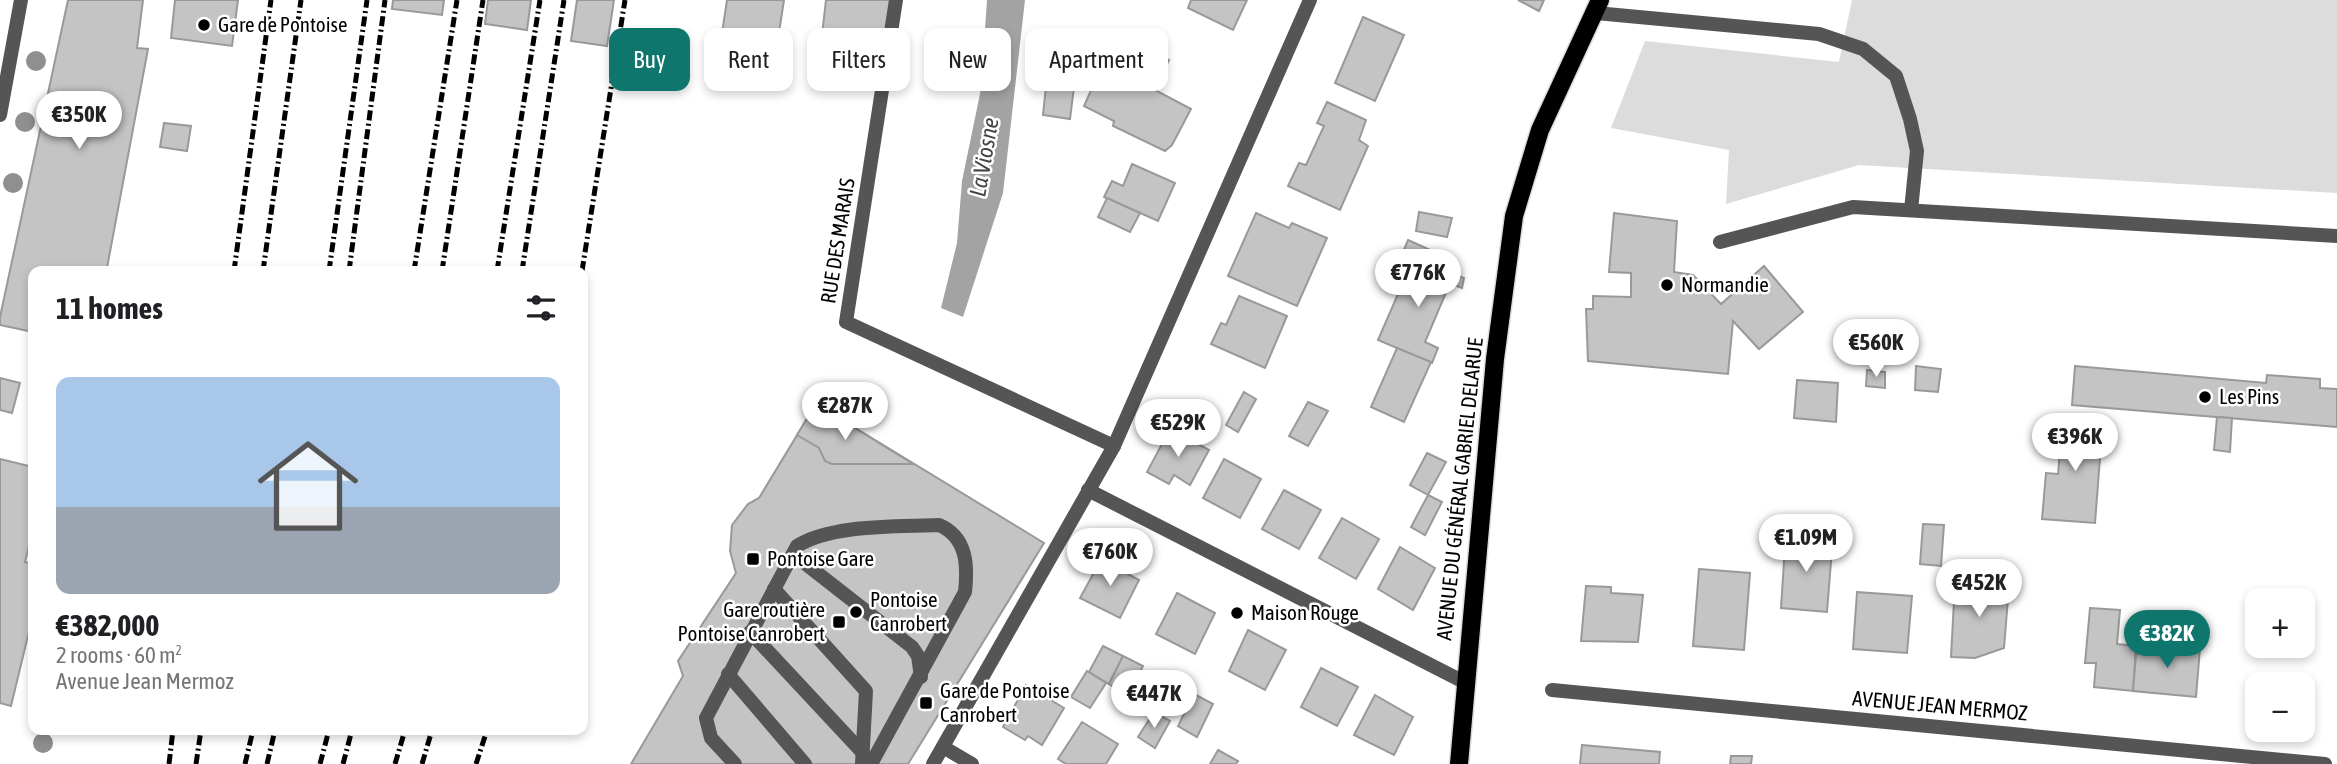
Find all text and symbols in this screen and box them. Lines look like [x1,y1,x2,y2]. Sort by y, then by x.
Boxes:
place label: Gare de Pontoise [218,12,348,36]
marker: Gare de Pontoise [196,17,212,33]
chip: Buy [609,28,690,91]
chip: Rent [704,28,793,91]
chip: Filters [807,28,910,91]
chip: New [924,28,1011,91]
chip: Apartment [1025,28,1168,91]
pin: €350K [30,92,128,151]
text: €350K [52,101,106,127]
water label: La Viosne [964,115,1004,199]
street label: RUE DES MARAIS [815,176,859,305]
pin: €776K [1369,250,1467,309]
text: €776K [1391,259,1445,285]
place label: Normandie [1681,272,1769,296]
marker: Normandie [1659,277,1675,293]
icon: filters [522,289,560,327]
text: 11 homes [56,291,163,325]
pin: €560K [1827,320,1925,379]
text: €560K [1849,329,1903,355]
street label: AVENUE DU GÉNÉRAL GABRIEL DELARUE [1431,336,1487,641]
pin: €287K [796,382,894,442]
place label: Les Pins [2219,384,2279,408]
marker: Les Pins [2197,389,2213,405]
text: €287K [818,392,872,418]
pin: €529K [1129,400,1227,459]
text: €529K [1151,409,1205,435]
pin: €396K [2026,414,2124,473]
icon: home [245,423,371,549]
text: €396K [2048,423,2102,449]
pin: €1.09M [1749,514,1863,574]
text: €1.09M [1775,524,1837,550]
pin: €760K [1061,528,1159,588]
text: €760K [1083,538,1137,564]
place label: Pontoise Gare [767,546,874,570]
marker: Pontoise Gare [745,551,761,567]
pin: €452K [1930,560,2028,619]
text: €452K [1952,569,2006,595]
place label: Pontoise Canrobert [870,587,947,635]
map controls [2245,588,2315,742]
button: + [2245,588,2315,658]
place label: Gare routière Pontoise Canrobert [678,597,825,645]
place label: Maison Rouge [1251,600,1359,624]
marker: Pontoise Canrobert [848,604,864,620]
marker: Maison Rouge [1229,605,1245,621]
text: €382,000 [56,608,159,642]
pin: €382K [2118,610,2216,670]
marker: Gare routière Pontoise Canrobert [831,614,847,630]
text: €382K [2140,620,2194,646]
text: 2 rooms · 60 m² [56,642,182,668]
text: Avenue Jean Mermoz [56,668,234,694]
pin: €447K [1105,670,1203,730]
button: − [2245,672,2315,742]
place label: Gare de Pontoise Canrobert [940,678,1070,726]
text: €447K [1127,680,1181,706]
street label: AVENUE JEAN MERMOZ [1851,685,2029,725]
marker: Gare de Pontoise Canrobert [918,695,934,711]

